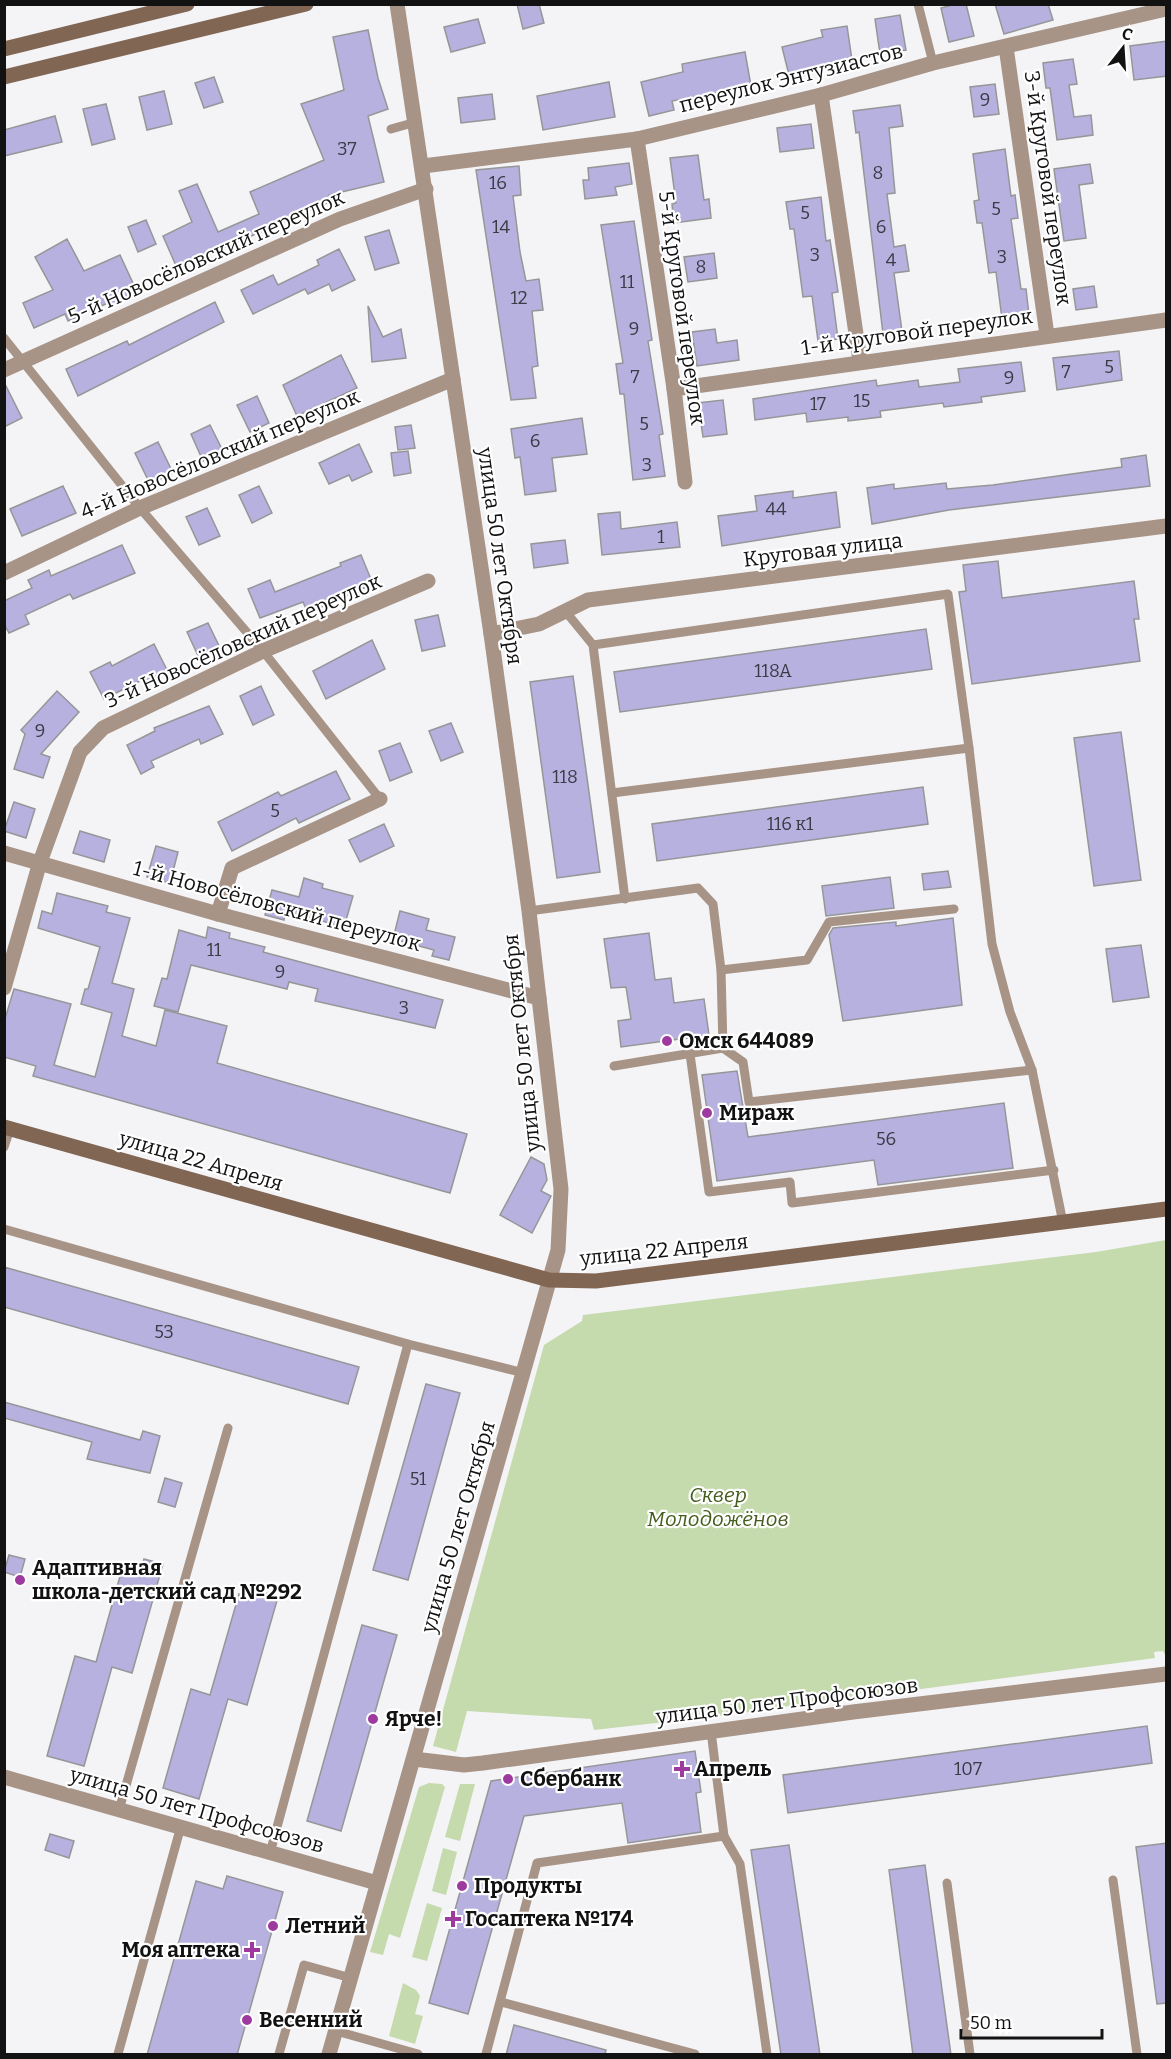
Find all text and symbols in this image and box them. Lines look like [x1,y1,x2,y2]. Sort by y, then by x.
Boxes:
north arrow [1093,18,1153,78]
text: С [1120,24,1135,45]
street label: переулок Энтузиастов [676,38,906,118]
street label: 3-й Круговой переулок [1019,69,1077,308]
house number: 9 [980,89,990,111]
house number: 37 [337,138,357,160]
house number: 8 [873,162,883,184]
house number: 16 [489,172,507,194]
street label: 5-й Новосёловский переулок [64,184,349,330]
street label: 5-й Круговой переулок [653,189,711,427]
house number: 5 [991,198,1001,220]
house number: 5 [800,202,810,224]
house number: 14 [492,216,510,238]
house number: 6 [876,216,886,238]
house number: 3 [810,244,820,266]
house number: 3 [997,246,1007,268]
house number: 4 [886,249,897,271]
house number: 8 [696,256,706,278]
house number: 11 [620,271,635,293]
house number: 12 [510,287,528,309]
street label: 1-й Круговой переулок [800,303,1035,361]
house number: 9 [629,318,639,340]
house number: 5 [1104,356,1114,378]
house number: 7 [1061,361,1071,383]
house number: 7 [630,366,640,388]
house number: 9 [1004,367,1014,389]
street label: 4-й Новосёловский переулок [77,383,364,525]
house number: 15 [854,390,870,412]
house number: 17 [810,393,826,415]
house number: 5 [639,413,649,435]
house number: 6 [530,430,540,452]
street label: улица 50 лет Октября [472,445,528,666]
house number: 3 [642,454,652,476]
house number: 44 [765,498,787,520]
house number: 1 [657,526,665,548]
street label: Круговая улица [742,527,905,573]
street label: 3-й Новосёловский переулок [101,568,386,714]
house number: 118А [754,660,792,682]
house number: 9 [35,720,45,742]
house number: 118 [552,766,578,788]
house number: 5 [270,800,280,822]
house number: 116 к1 [767,813,814,835]
street label: 1-й Новосёловский переулок [130,855,424,957]
street label: улица 50 лет Октября [498,933,546,1154]
house number: 11 [207,939,222,961]
house number: 9 [275,961,285,983]
house number: 3 [399,997,409,1019]
place label: Омск 644089 [679,1028,814,1054]
marker: Омск 644089 [660,1034,674,1048]
place label: Мираж [719,1100,795,1126]
marker: Мираж [700,1106,714,1120]
street label: улица 22 Апреля [115,1125,286,1197]
house number: 56 [876,1128,896,1150]
street label: улица 22 Апреля [578,1228,749,1272]
house number: 53 [154,1321,174,1343]
street label: улица 50 лет Октября [415,1418,501,1637]
house number: 51 [410,1468,427,1490]
park label: Сквер Молодожёнов [647,1482,789,1532]
place label: Адаптивная школа-детский сад №292 [32,1555,302,1605]
marker: Адаптивная школа-детский сад №292 [13,1573,27,1587]
street label: улица 50 лет Профсоюзов [654,1672,919,1730]
place label: Ярче! [385,1706,442,1732]
marker: Ярче! [366,1712,380,1726]
place label: Апрель [694,1756,772,1782]
house number: 107 [954,1758,982,1780]
street label: улица 50 лет Профсоюзов [66,1761,327,1859]
marker: Апрель [675,1762,689,1776]
place label: Сбербанк [520,1766,621,1792]
marker: Сбербанк [501,1772,515,1786]
place label: Продукты [474,1873,582,1899]
marker: Продукты [455,1879,469,1893]
place label: Госаптека №174 [465,1906,633,1932]
marker: Госаптека №174 [446,1912,460,1926]
place label: Летний [285,1913,365,1939]
marker: Летний [266,1919,280,1933]
place label: Моя аптека [121,1937,240,1963]
marker: Моя аптека [245,1943,259,1957]
scale bar [961,2002,1102,2040]
place label: Весенний [259,2007,363,2033]
text: 50 m [970,2012,1012,2034]
marker: Весенний [240,2013,254,2027]

